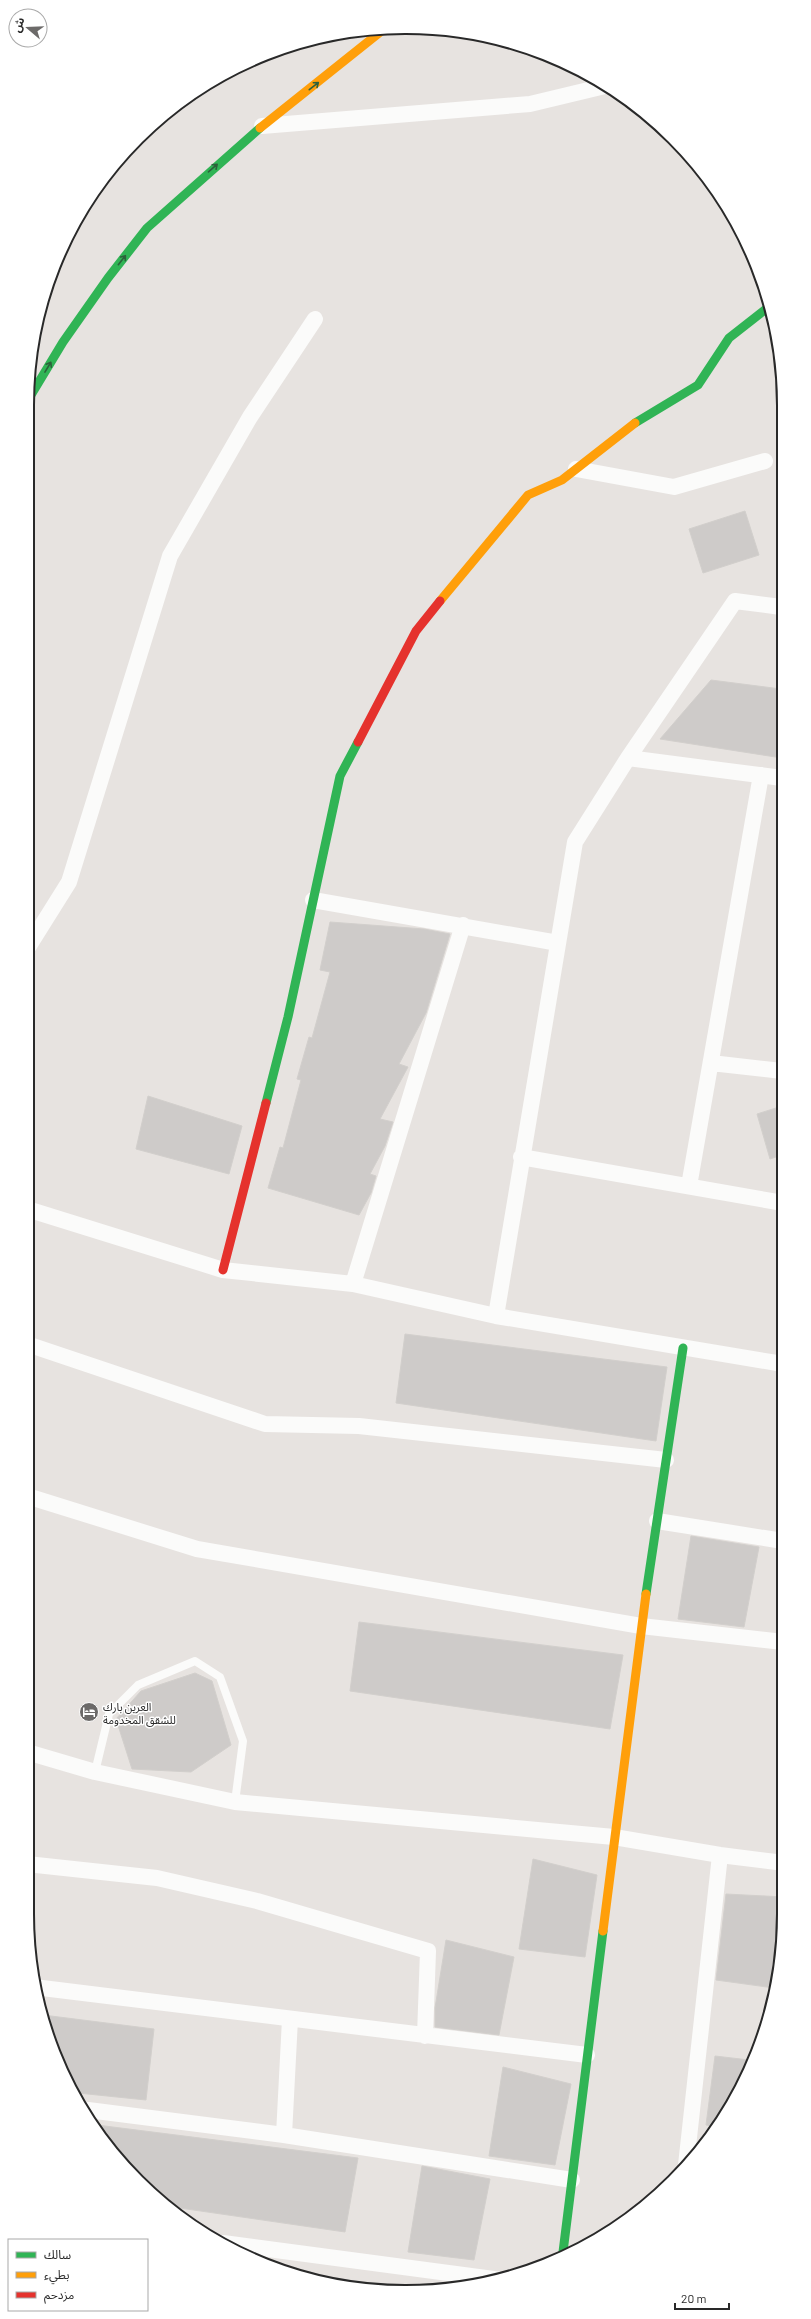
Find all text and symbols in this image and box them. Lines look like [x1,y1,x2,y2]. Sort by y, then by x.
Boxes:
north arrow [8,8,48,48]
text: ش [9,15,28,34]
one-way arrow [308,81,319,90]
one-way arrow [208,163,219,172]
one-way arrow [118,255,127,266]
one-way arrow [44,362,52,373]
place label: العرين بارك للشقق المخدومة [103,1700,176,1727]
hotel icon: العرين بارك للشقق المخدومة [78,1701,100,1723]
legend [8,2239,148,2311]
text: سالك [44,2247,71,2261]
text: بطيء [44,2267,70,2285]
scale bar [675,2285,729,2311]
text: مزدحم [44,2287,74,2304]
text: 20 m [681,2291,707,2305]

